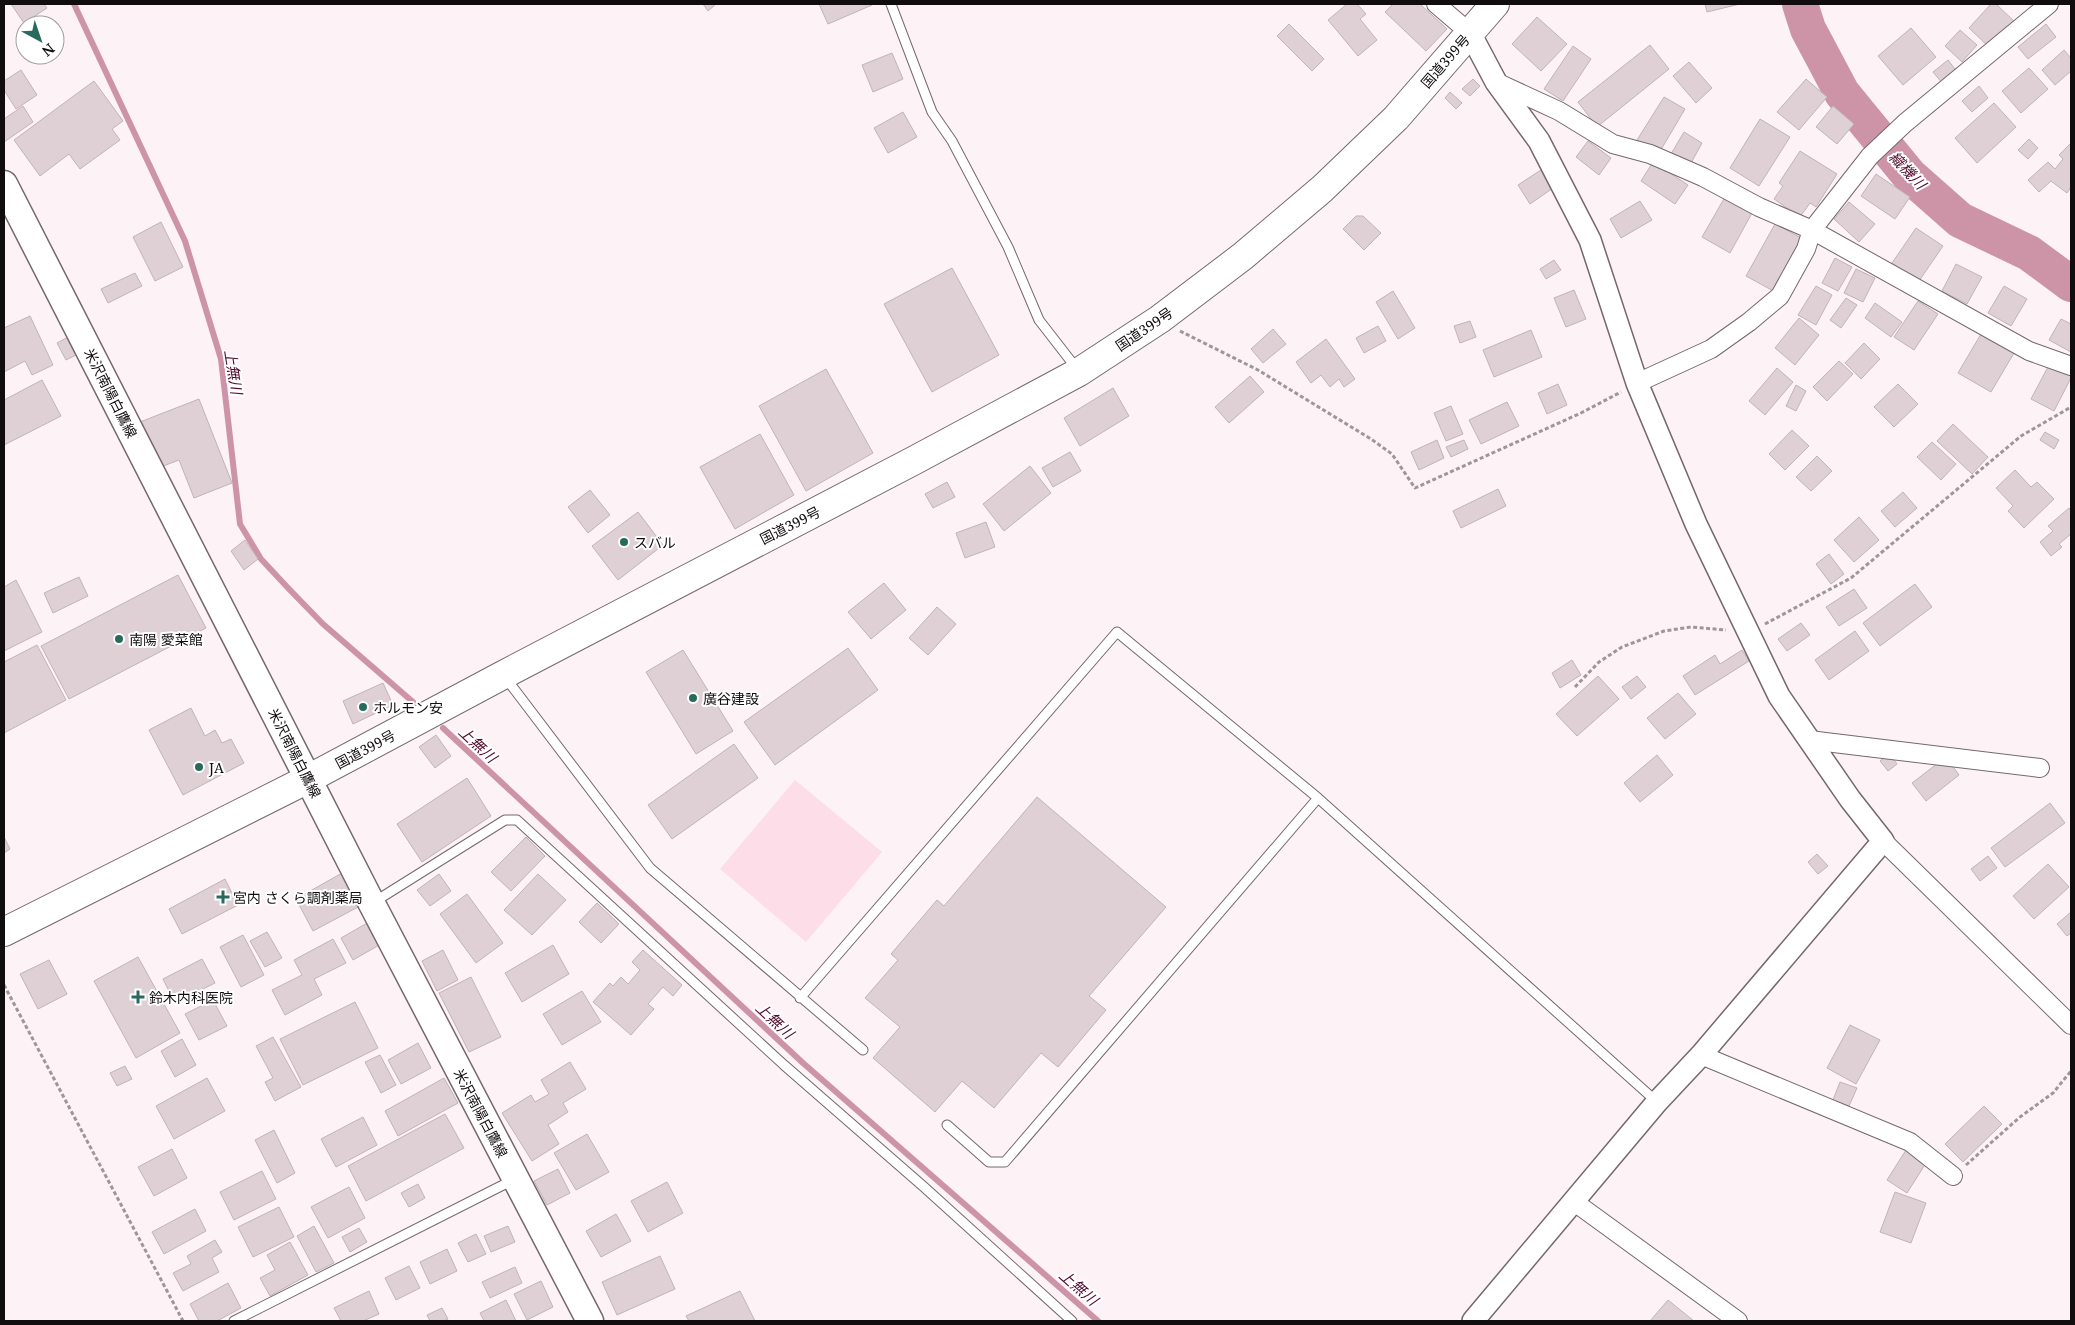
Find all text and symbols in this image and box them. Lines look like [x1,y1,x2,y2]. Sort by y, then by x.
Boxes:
north arrow [15,15,65,65]
street label: 国道399号 [1416,30,1474,92]
text: N [38,40,59,61]
water label: 織機川 [1885,147,1932,195]
street label: 国道399号 [1112,303,1176,355]
street label: 米沢南陽白鷹線 [80,345,142,441]
water label: 上無川 [221,348,248,398]
street label: 国道399号 [757,502,823,548]
place label: スバル [634,533,676,552]
marker: スバル [618,536,630,548]
place label: 南陽 愛菜館 [129,630,203,649]
marker: 南陽 愛菜館 [113,633,125,645]
place label: 廣谷建設 [703,689,759,708]
marker: 廣谷建設 [687,692,699,704]
place label: ホルモン安 [373,698,443,717]
marker: ホルモン安 [357,701,369,713]
street label: 米沢南陽白鷹線 [264,705,326,801]
water label: 上無川 [455,721,503,768]
street label: 国道399号 [332,725,398,773]
place label: JA [208,758,224,777]
marker: JA [193,761,205,773]
place label: 宮内 さくら調剤薬局 [233,888,363,907]
marker: 宮内 さくら調剤薬局 [217,891,229,903]
place label: 鈴木内科医院 [149,988,233,1007]
marker: 鈴木内科医院 [131,990,145,1004]
water label: 上無川 [752,997,800,1044]
street label: 米沢南陽白鷹線 [450,1065,512,1161]
water label: 上無川 [1055,1265,1104,1311]

